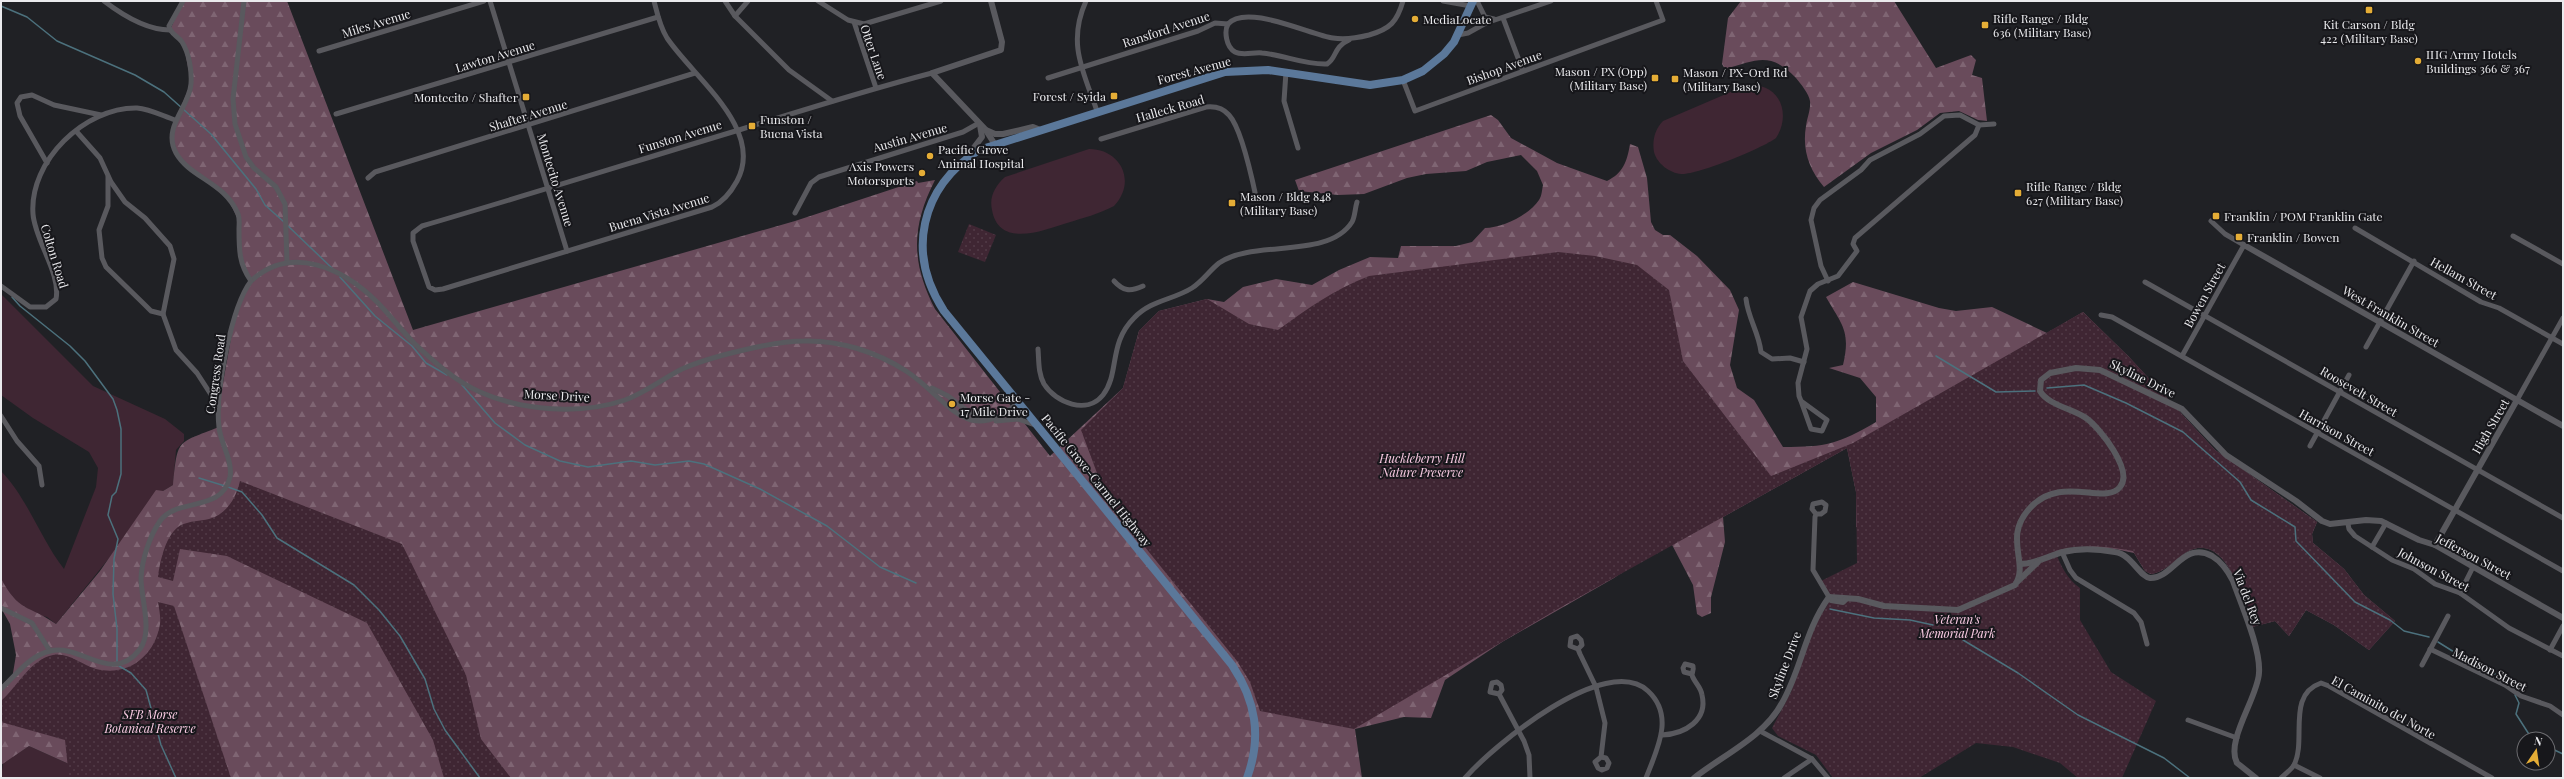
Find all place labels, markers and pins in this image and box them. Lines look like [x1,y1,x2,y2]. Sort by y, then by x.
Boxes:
marker: Kit Carson / Bldg 422 (Military Base) [2364,5,2374,15]
place label: Rifle Range / Bldg 636 (Military Base) [1993,10,2091,40]
place label: MediaLocate [1423,11,1492,27]
marker: MediaLocate [1410,14,1420,24]
place label: Kit Carson / Bldg 422 (Military Base) [2320,16,2418,46]
marker: Rifle Range / Bldg 636 (Military Base) [1980,20,1990,30]
place label: IHG Army Hotels Buildings 366 & 367 [2426,46,2530,76]
marker: IHG Army Hotels Buildings 366 & 367 [2413,56,2423,66]
place label: Mason / PX (Opp) (Military Base) [1555,63,1647,93]
place label: Mason / PX-Ord Rd (Military Base) [1683,64,1787,94]
marker: Mason / PX (Opp) (Military Base) [1650,73,1660,83]
marker: Mason / PX-Ord Rd (Military Base) [1670,74,1680,84]
place label: Forest / Syida [1033,88,1106,104]
place label: Montecito / Shafter [414,89,519,105]
marker: Forest / Syida [1109,91,1119,101]
marker: Montecito / Shafter [521,92,531,102]
place label: Funston / Buena Vista [760,111,822,141]
marker: Funston / Buena Vista [747,121,757,131]
place label: Pacific Grove Animal Hospital [937,141,1025,171]
marker: Pacific Grove Animal Hospital [925,151,935,161]
place label: Axis Powers Motorsports [847,158,914,188]
marker: Axis Powers Motorsports [917,168,927,178]
place label: Rifle Range / Bldg 627 (Military Base) [2026,178,2123,208]
place label: Mason / Bldg 848 (Military Base) [1240,188,1331,218]
marker: Rifle Range / Bldg 627 (Military Base) [2013,188,2023,198]
marker: Mason / Bldg 848 (Military Base) [1227,198,1237,208]
place label: Franklin / POM Franklin Gate [2224,208,2383,224]
marker: Franklin / POM Franklin Gate [2211,211,2221,221]
place label: Franklin / Bowen [2247,229,2339,245]
marker: Franklin / Bowen [2234,232,2244,242]
place label: Morse Gate - 17 Mile Drive [960,389,1030,419]
marker: Morse Gate - 17 Mile Drive [947,399,957,409]

